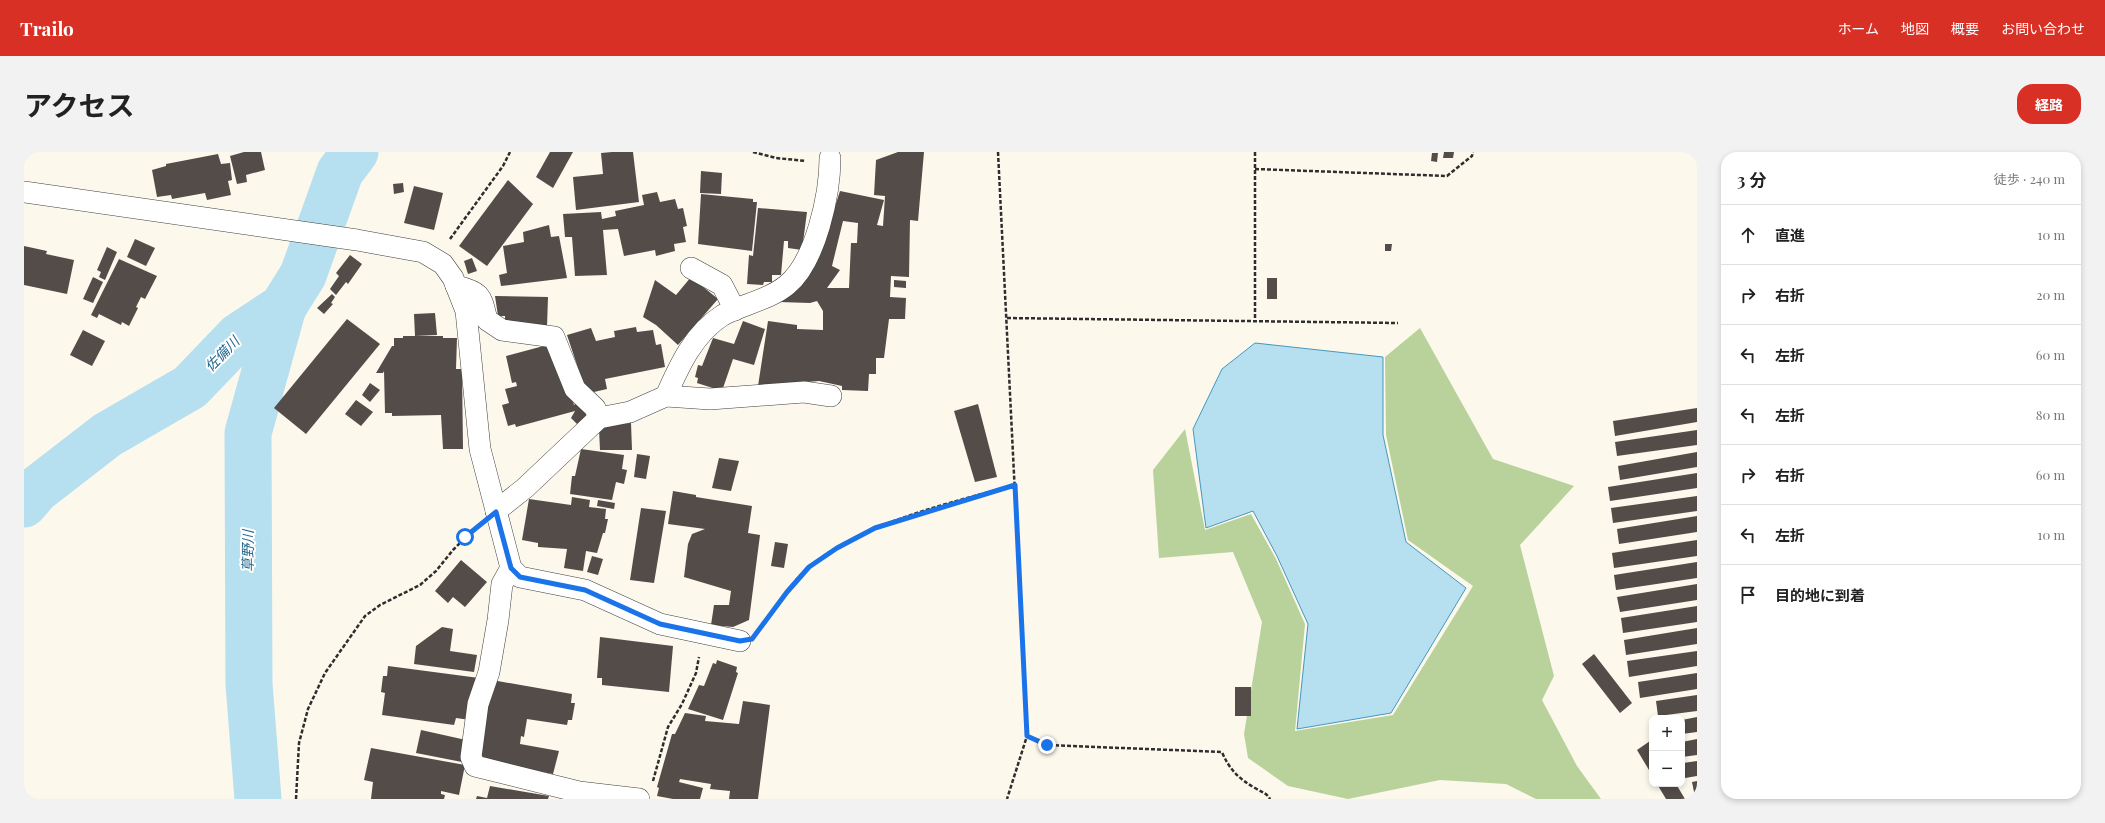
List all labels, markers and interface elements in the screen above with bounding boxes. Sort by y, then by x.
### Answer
text: Trailo [20,15,74,41]
text: ホーム [1837,19,1879,38]
text: 地図 [1901,19,1929,38]
text: 概要 [1951,19,1979,38]
text: お問い合わせ [2001,19,2085,38]
button: 経路 [2017,84,2081,124]
text: アクセス [24,86,135,123]
text: 3 分 [1737,168,1766,190]
text: 徒歩 · 240 m [1994,170,2065,187]
icon: ahead [1737,224,1759,246]
text: 直進 [1775,225,1805,245]
text: 10 m [2038,226,2065,243]
icon: right [1737,284,1759,306]
text: 右折 [1775,285,1805,305]
text: 20 m [2036,286,2065,303]
water label: 佐備川 [200,331,244,375]
icon: left [1737,344,1759,366]
text: 左折 [1775,345,1805,365]
text: 60 m [2036,346,2065,363]
icon: left [1737,404,1759,426]
text: 左折 [1775,405,1805,425]
text: 80 m [2036,406,2065,423]
icon: right [1737,464,1759,486]
text: 右折 [1775,465,1805,485]
text: 60 m [2036,466,2065,483]
icon: left [1737,524,1759,546]
text: 左折 [1775,525,1805,545]
text: 10 m [2038,526,2065,543]
water label: 草野川 [238,528,257,572]
route start [456,528,474,546]
icon: arrive [1737,584,1759,606]
text: 目的地に到着 [1775,585,1865,605]
map controls [1649,715,1685,787]
button: + [1649,715,1685,751]
route end [1038,736,1056,754]
button: − [1649,751,1685,787]

